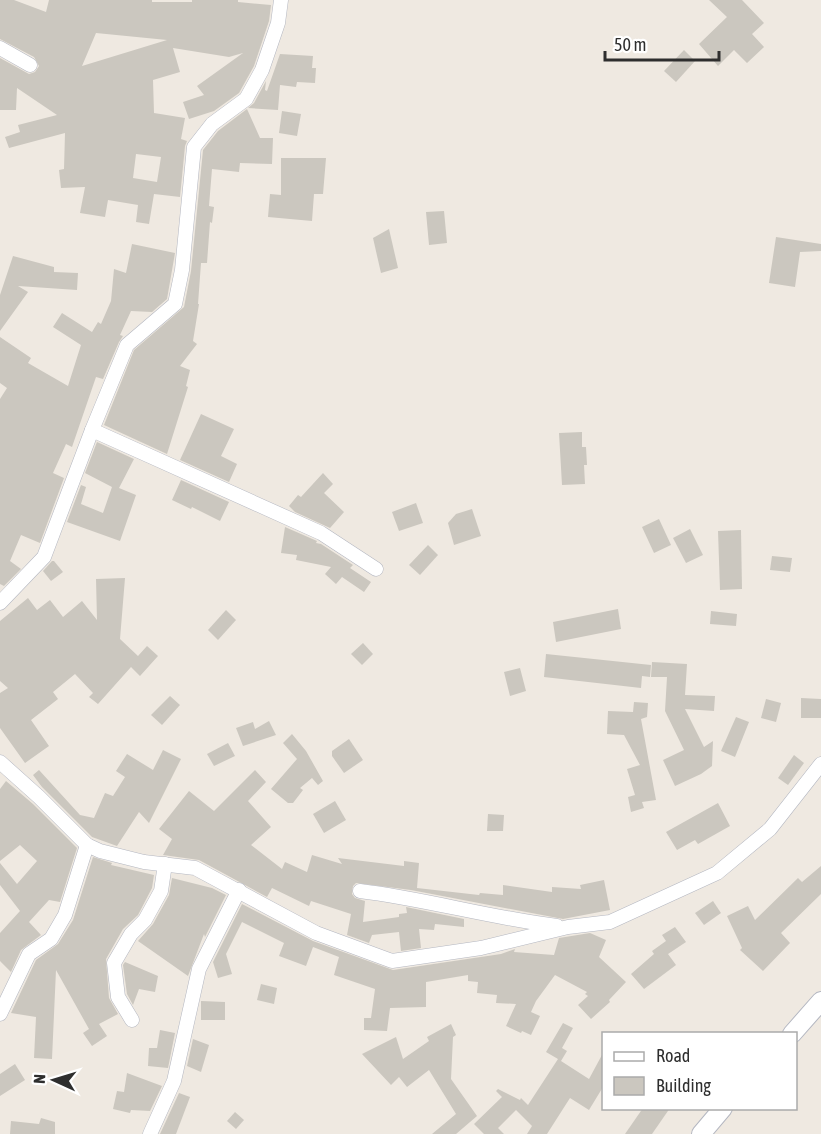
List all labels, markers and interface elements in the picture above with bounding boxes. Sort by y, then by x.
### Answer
scale bar [605,24,719,62]
text: 50 m [614,34,646,55]
legend [602,1032,797,1110]
text: Road [656,1045,690,1066]
north arrow [24,1050,84,1110]
text: N [30,1074,48,1084]
text: Building [656,1075,711,1096]

